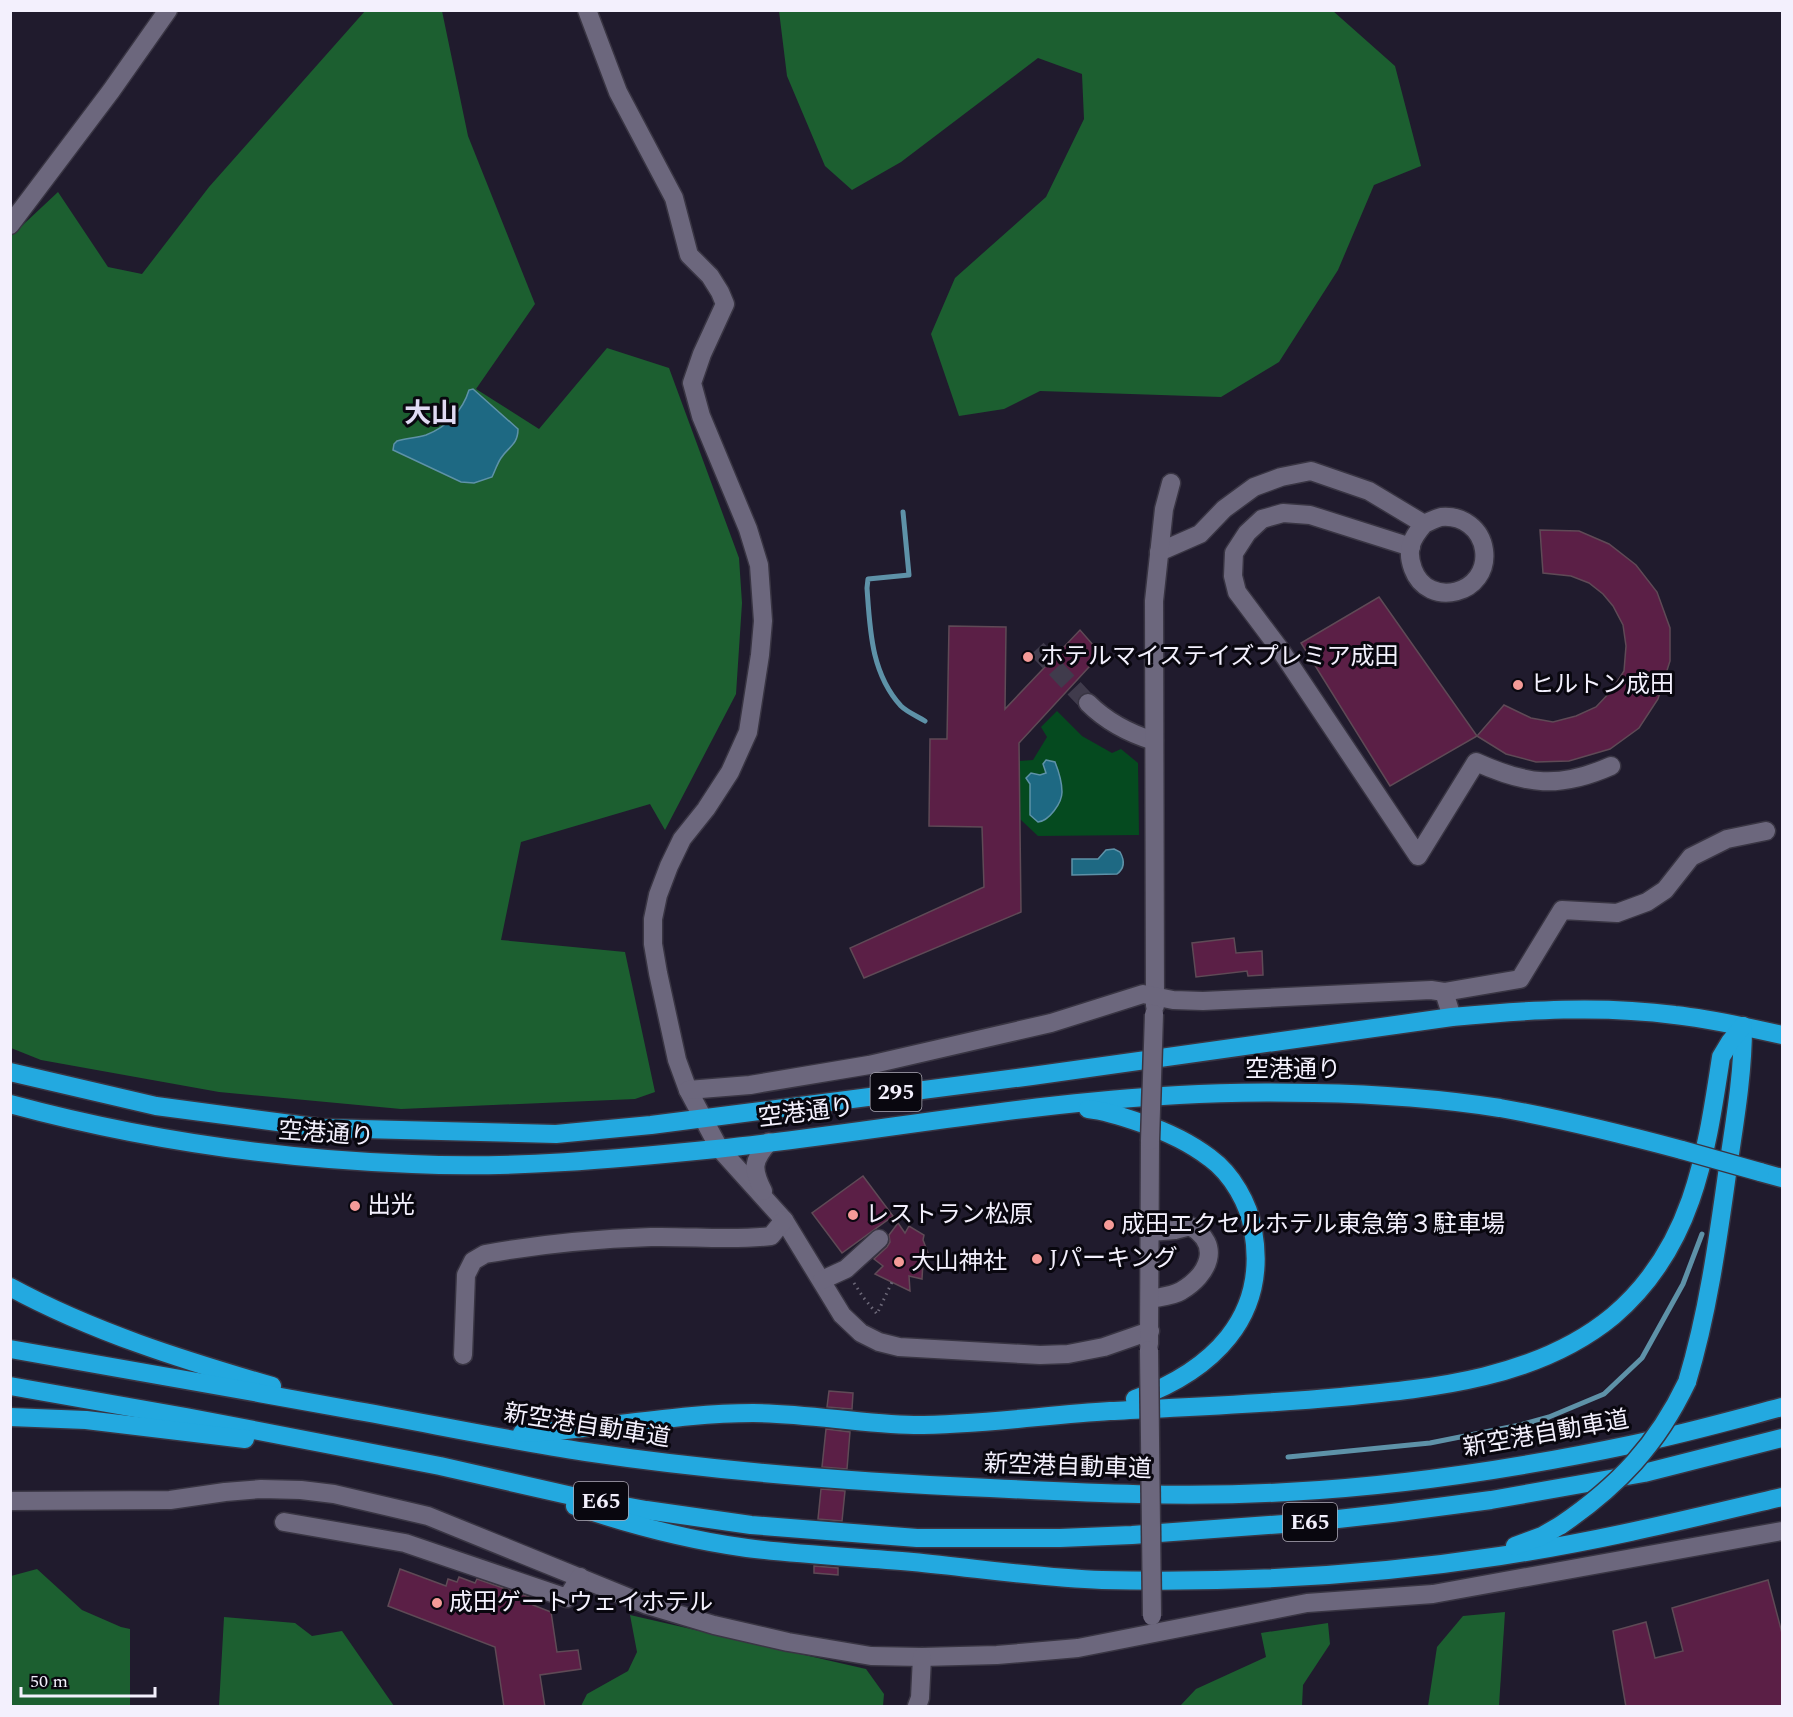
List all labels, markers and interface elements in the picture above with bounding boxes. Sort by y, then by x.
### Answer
district label: 大山 [404,393,458,435]
place label: ホテルマイステイズプレミア成田 [1040,639,1399,675]
marker: ホテルマイステイズプレミア成田 [1021,650,1035,664]
place label: ヒルトン成田 [1530,667,1674,703]
marker: ヒルトン成田 [1511,678,1525,692]
street label: 空港通り [1245,1052,1341,1088]
road number: 295 [870,1073,922,1111]
street label: 空港通り [756,1089,856,1137]
street label: 空港通り [277,1113,375,1155]
place label: 出光 [367,1188,415,1224]
place label: レストラン松原 [865,1197,1033,1233]
marker: 出光 [348,1199,362,1213]
place label: 成田エクセルホテル東急第３駐車場 [1121,1207,1505,1243]
marker: レストラン松原 [846,1208,860,1222]
marker: 成田エクセルホテル東急第３駐車場 [1102,1218,1116,1232]
place label: Jパーキング [1049,1241,1178,1277]
place label: 大山神社 [911,1244,1007,1280]
marker: Jパーキング [1030,1252,1044,1266]
marker: 大山神社 [892,1255,906,1269]
street label: 新空港自動車道 [501,1395,673,1457]
street label: 新空港自動車道 [1460,1402,1632,1466]
street label: 新空港自動車道 [983,1446,1153,1488]
road number: E65 [574,1482,628,1520]
road number: E65 [1283,1503,1337,1541]
place label: 成田ゲートウェイホテル [449,1585,713,1621]
marker: 成田ゲートウェイホテル [430,1596,444,1610]
scale bar [21,1660,154,1698]
text: 50 m [30,1668,68,1695]

